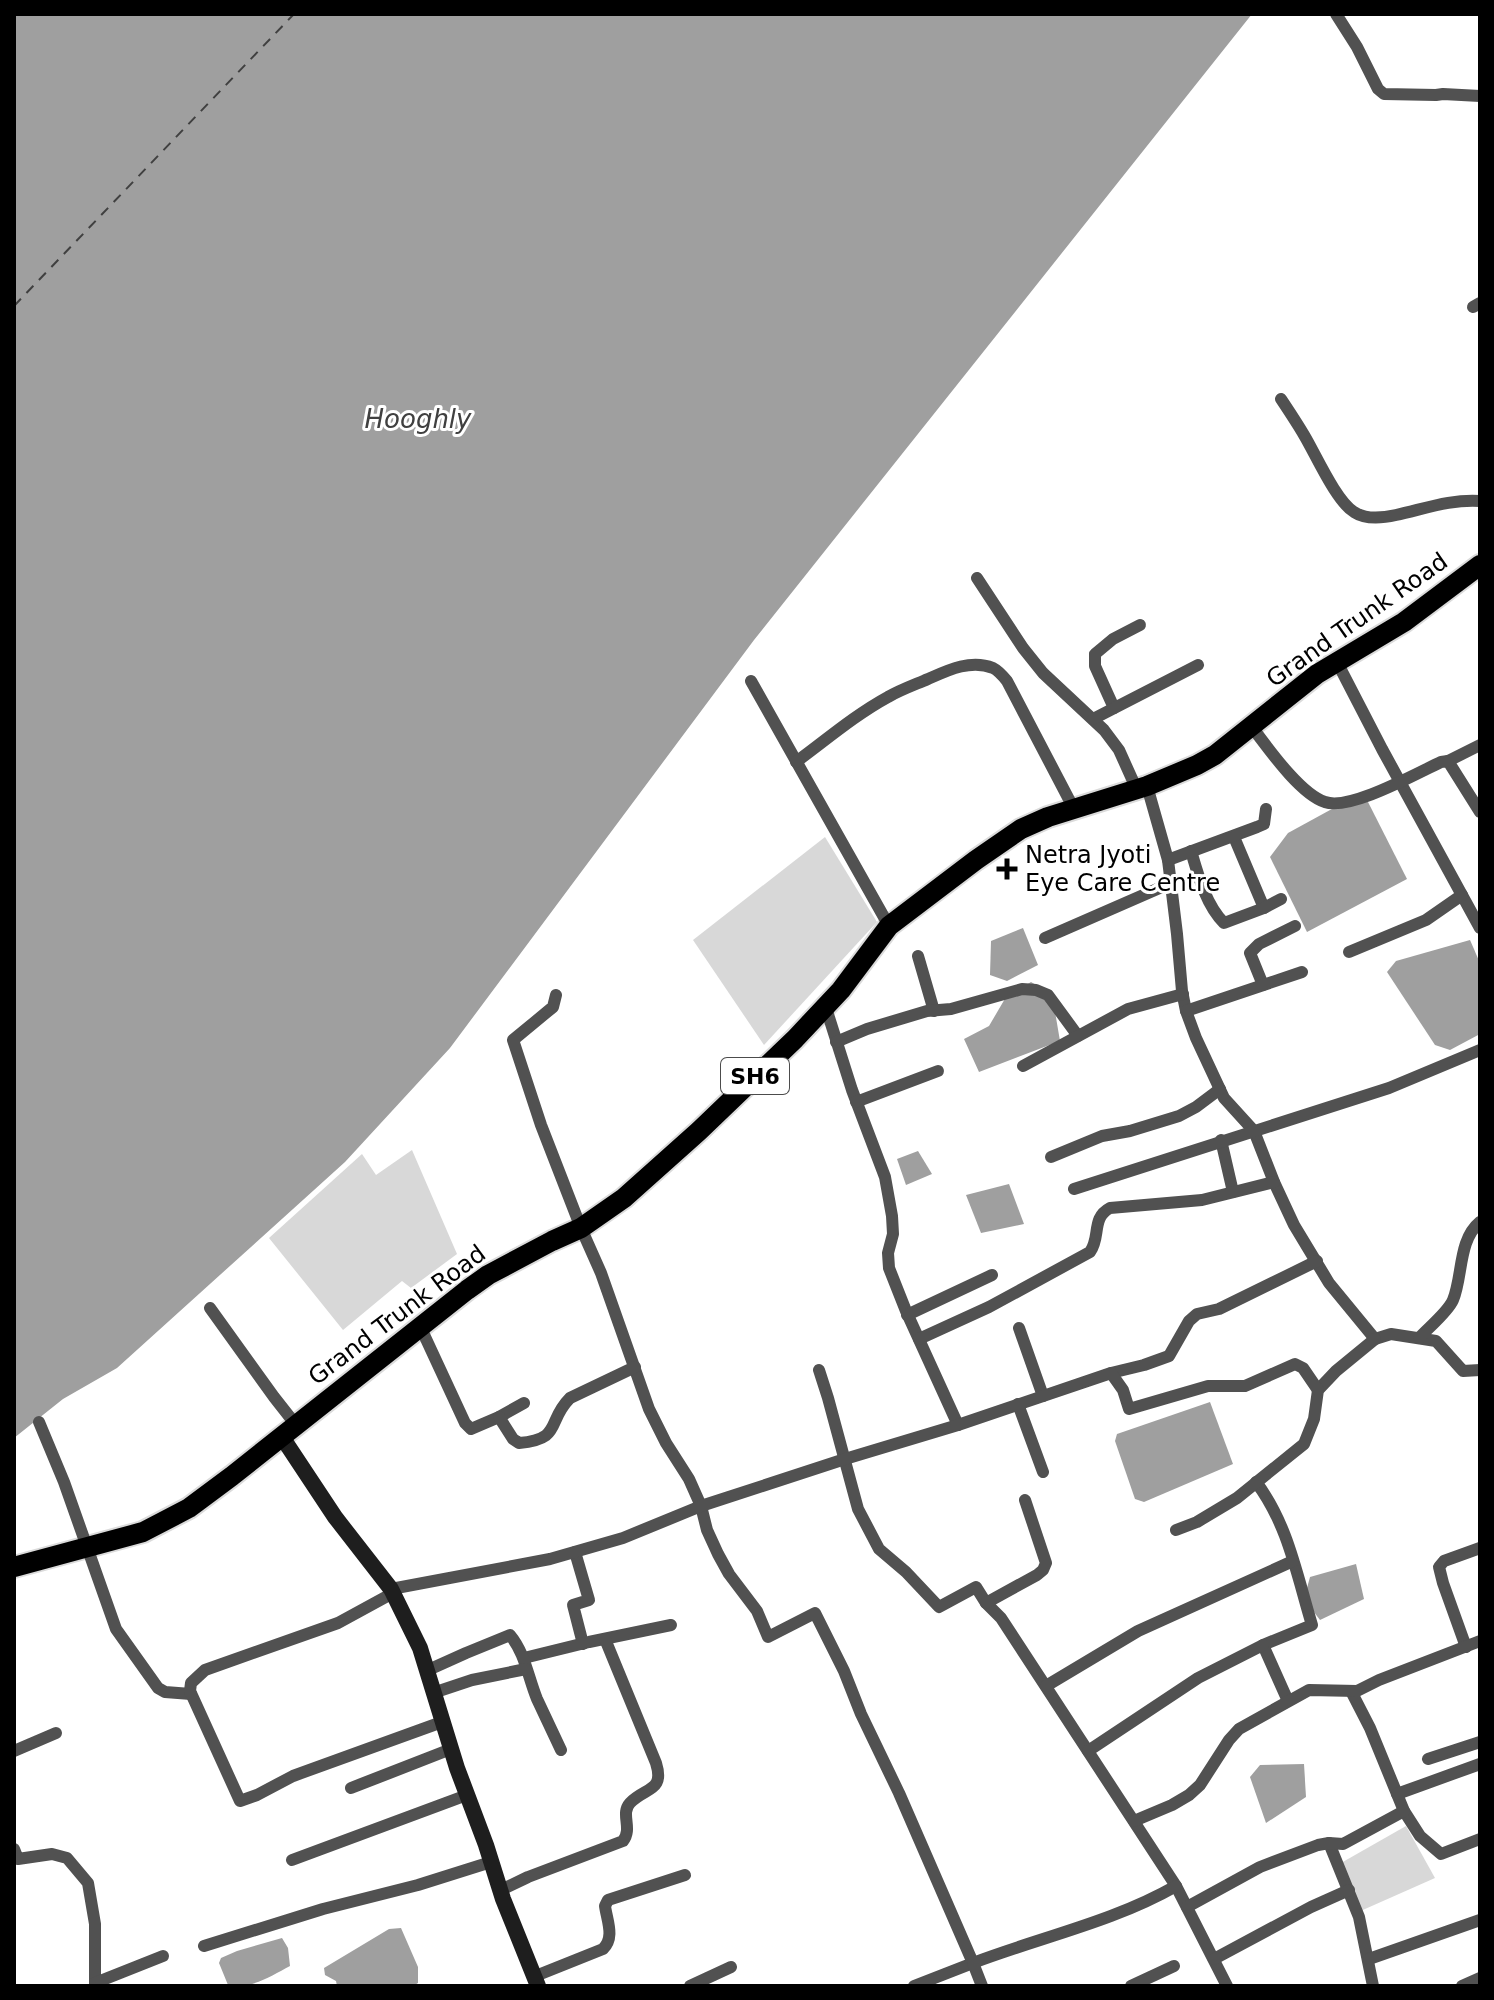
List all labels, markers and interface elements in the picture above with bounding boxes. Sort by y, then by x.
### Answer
water label: Hooghly [365,404,472,434]
street label: Grand Trunk Road [1261,547,1453,693]
place label: Netra Jyoti Eye Care Centre [1025,841,1220,897]
marker: Netra Jyoti Eye Care Centre [996,858,1018,880]
road number: SH6 [721,1058,789,1094]
street label: Grand Trunk Road [303,1239,491,1391]

